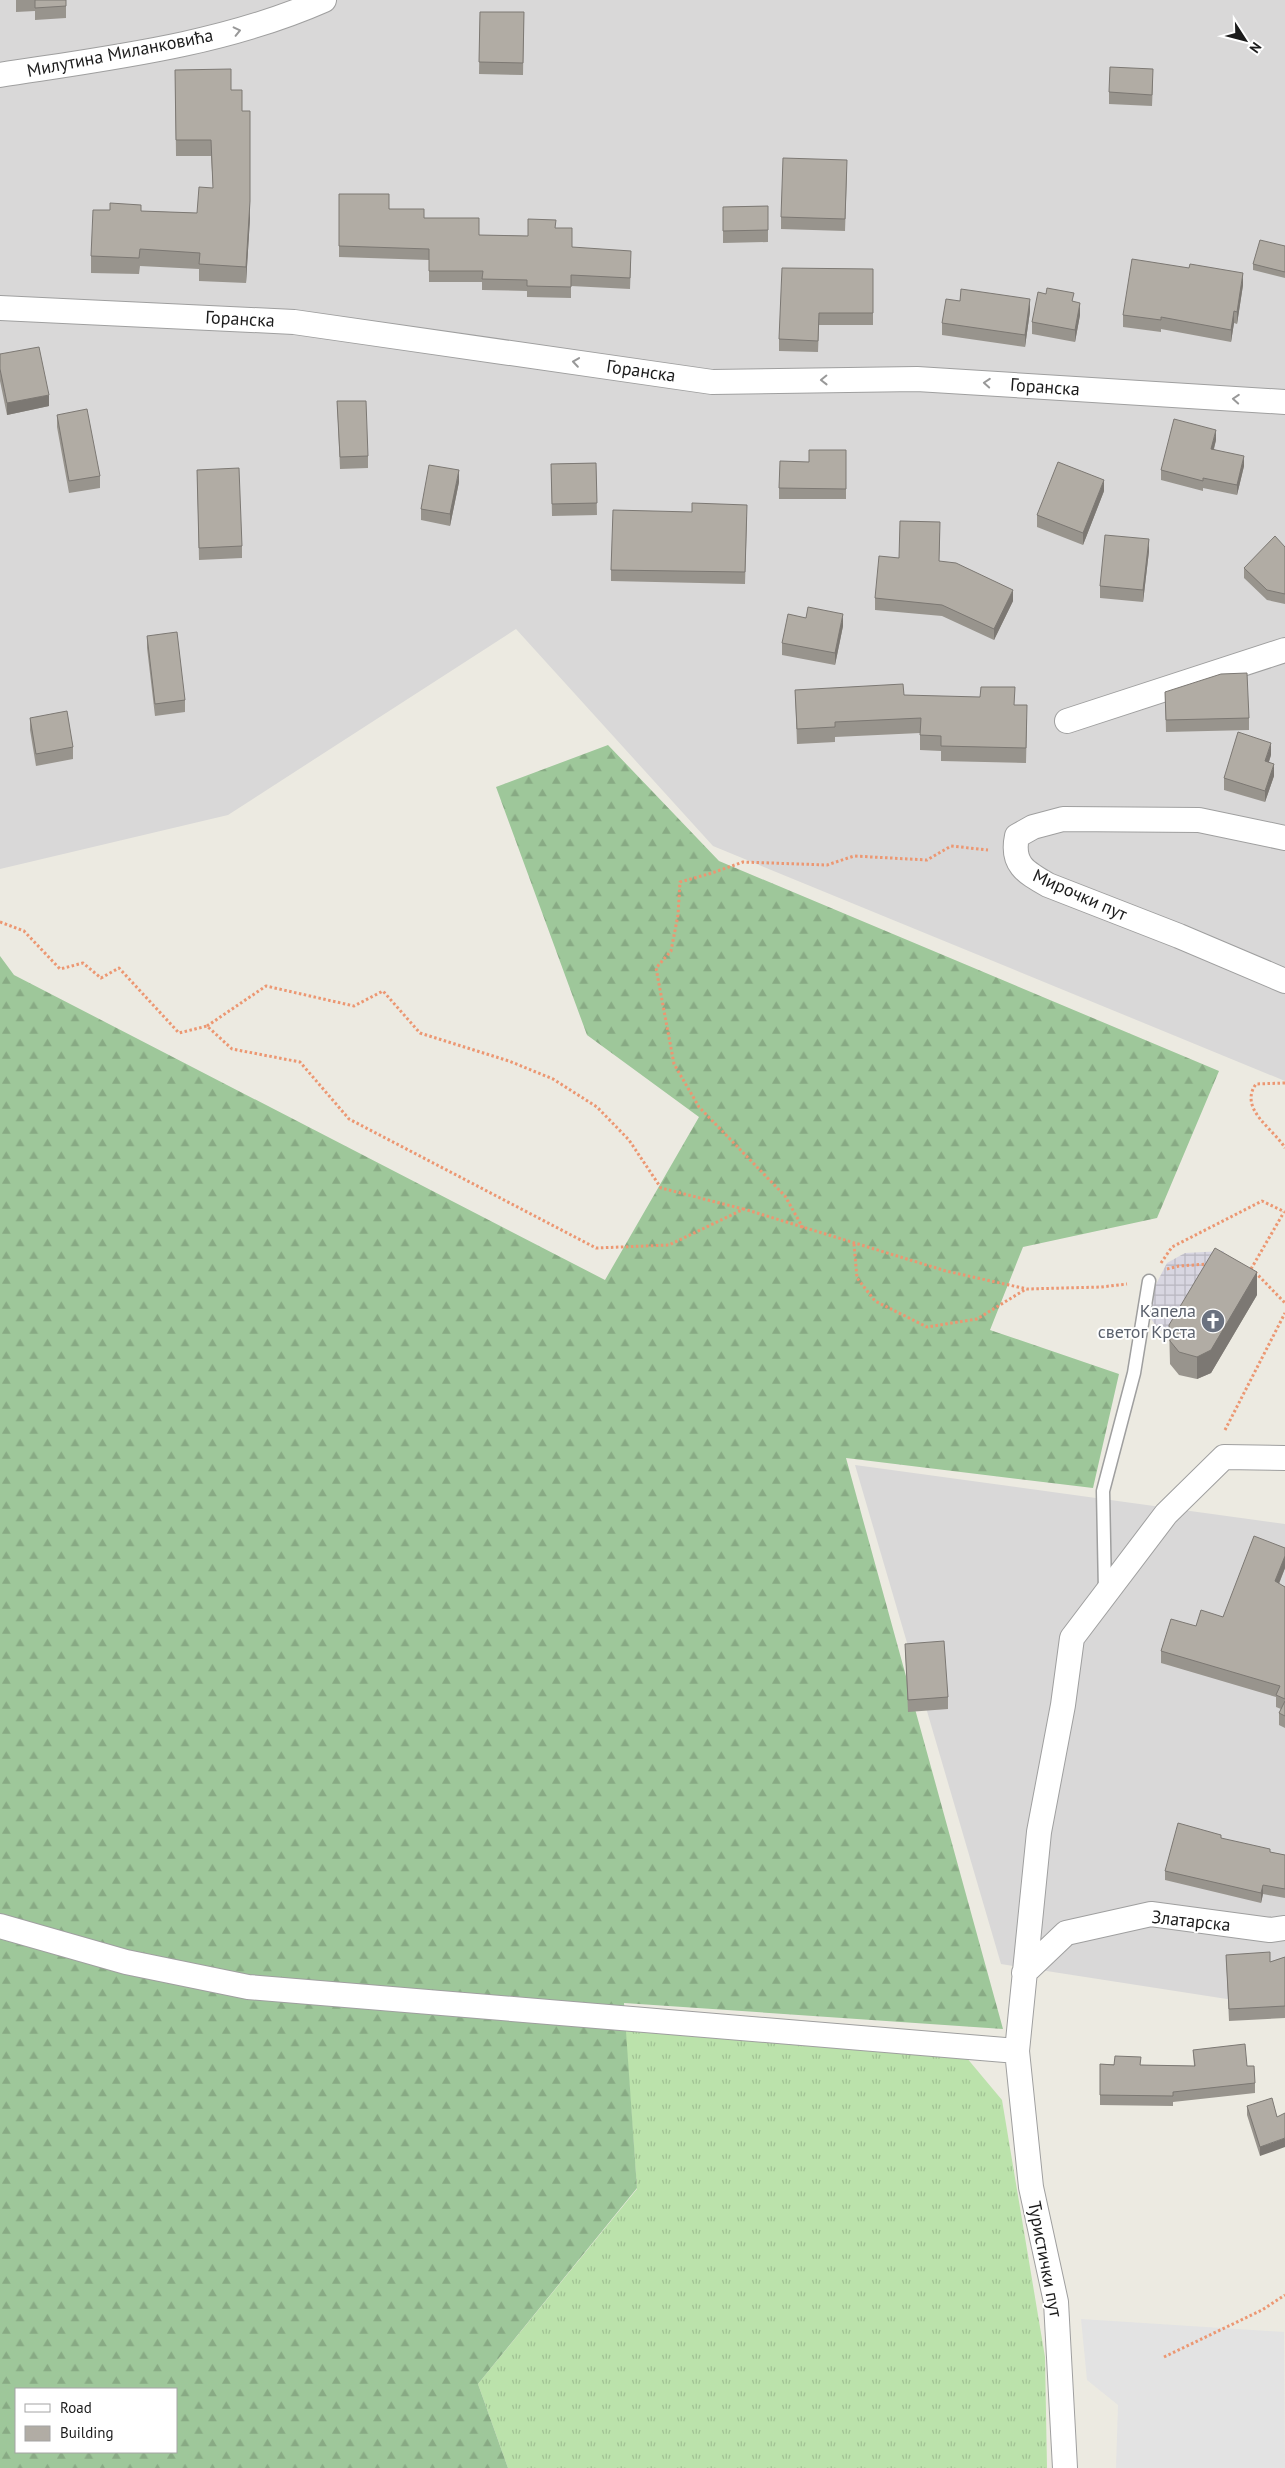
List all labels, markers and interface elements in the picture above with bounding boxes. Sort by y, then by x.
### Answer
north arrow [1220,15,1270,65]
street label: Милутина Миланковића [25,23,215,82]
one-way arrow [232,26,241,37]
text: N [1246,39,1266,57]
street label: Горанска [205,305,275,332]
street label: Горанска [605,354,677,387]
one-way arrow [572,357,580,368]
street label: Горанска [1009,373,1081,400]
one-way arrow [820,375,828,385]
one-way arrow [983,378,991,389]
one-way arrow [1232,394,1240,405]
street label: Мирочки пут [1030,864,1132,926]
place label: Капела светог Крста [1098,1299,1196,1343]
church icon: Капела светог Крста [1200,1308,1226,1334]
street label: Златарска [1150,1905,1232,1936]
street label: Туристички пут [1023,2199,1068,2320]
legend [15,2388,178,2453]
text: Road [60,2398,92,2417]
text: Building [60,2423,114,2442]

